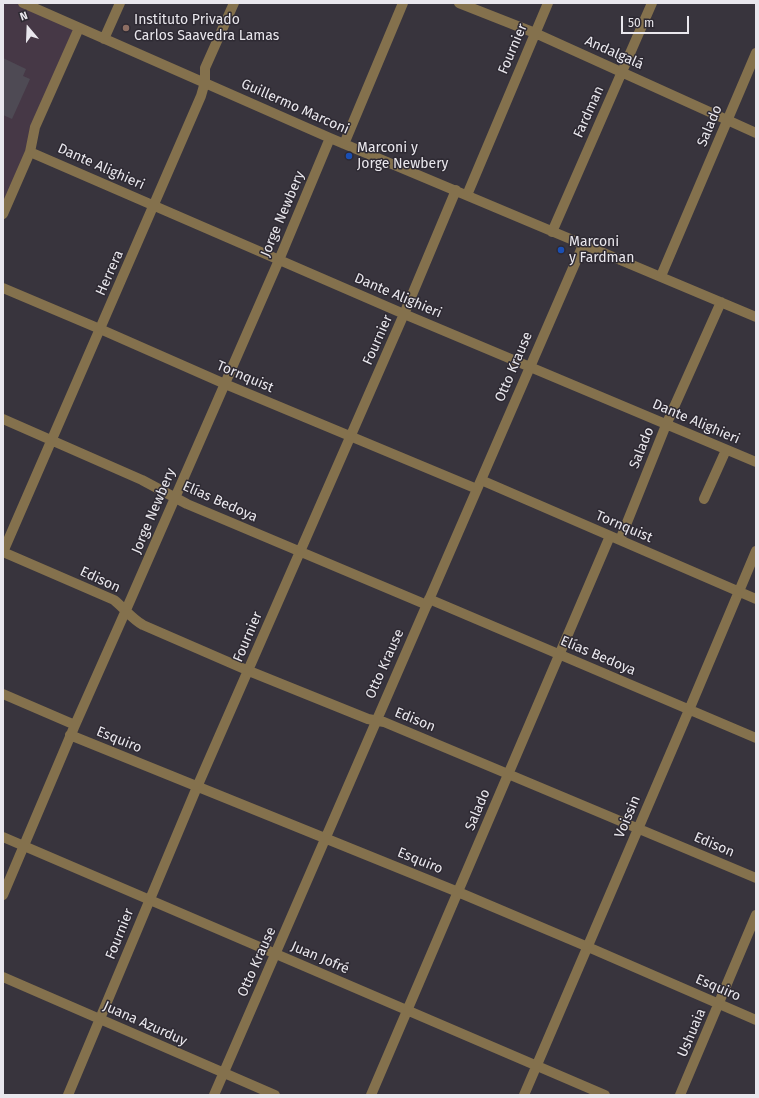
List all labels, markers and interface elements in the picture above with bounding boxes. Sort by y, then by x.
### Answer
north arrow [8,8,48,48]
scale bar [623,8,691,34]
text: N [18,9,29,24]
place label: Instituto Privado Carlos Saavedra Lamas [134,12,279,44]
text: 50 m [628,16,654,30]
street label: Fournier [495,21,531,77]
marker: Instituto Privado Carlos Saavedra Lamas [121,23,131,33]
street label: Andalgalá [582,33,646,73]
street label: Guillermo Marconi [239,76,351,138]
street label: Fardman [570,84,608,140]
street label: Salado [694,103,726,149]
street label: Dante Alighieri [55,140,147,194]
place label: Marconi y Jorge Newbery [357,140,449,172]
marker: Marconi y Jorge Newbery [344,151,354,161]
street label: Jorge Newbery [257,169,309,259]
place label: Marconi y Fardman [569,234,634,266]
marker: Marconi y Fardman [556,245,566,255]
street label: Herrera [93,248,127,298]
street label: Dante Alighieri [352,270,444,322]
street label: Fournier [359,312,397,368]
street label: Otto Krause [492,329,536,405]
street label: Tornquist [214,357,276,397]
street label: Dante Alighieri [650,396,742,448]
street label: Salado [626,425,658,471]
street label: Jorge Newbery [128,466,180,556]
street label: Elías Bedoya [180,478,260,526]
street label: Tornquist [593,507,655,547]
street label: Edison [77,563,123,597]
street label: Fournier [230,609,266,665]
street label: Otto Krause [362,627,408,701]
street label: Elías Bedoya [558,633,638,679]
street label: Edison [392,704,438,736]
street label: Esquiro [94,723,144,757]
street label: Salado [462,787,494,833]
street label: Voissin [612,793,644,841]
street label: Edison [691,829,737,861]
street label: Esquiro [395,844,445,878]
street label: Fournier [102,906,138,962]
street label: Otto Krause [234,925,280,999]
street label: Juan Jofré [288,938,352,978]
street label: Esquiro [693,971,743,1005]
street label: Juana Azurduy [100,998,190,1050]
street label: Ushuaia [674,1006,710,1060]

